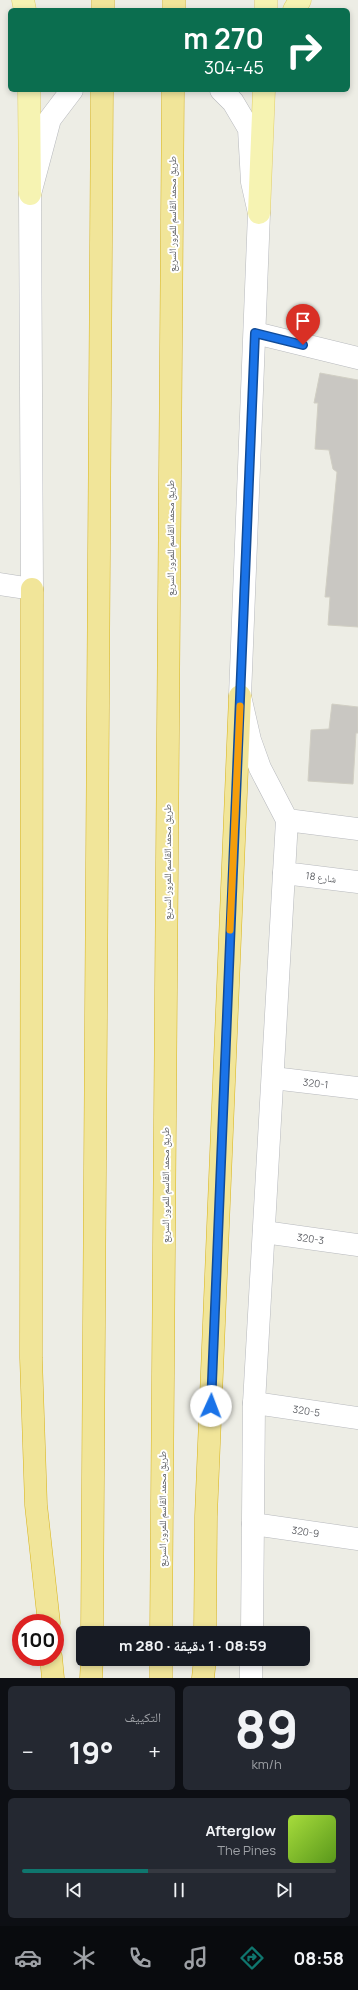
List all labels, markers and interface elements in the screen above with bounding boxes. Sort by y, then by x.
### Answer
text: 270 m [183,19,264,57]
icon: right [278,24,330,76]
text: 304-45 [204,55,264,79]
street label: طريق محمد القاسم للمرور السريع [165,156,180,272]
pin [286,304,320,345]
icon: arrive [292,310,314,332]
street label: طريق محمد القاسم للمرور السريع [163,480,178,596]
street label: طريق محمد القاسم للمرور السريع [160,804,175,920]
street label: شارع 18 [305,868,338,886]
street label: 320-1 [302,1075,329,1091]
street label: طريق محمد القاسم للمرور السريع [158,1127,173,1243]
street label: 320-3 [296,1230,325,1247]
position arrow [190,1385,232,1427]
street label: 320-5 [292,1402,321,1419]
street label: طريق محمد القاسم للمرور السريع [155,1451,170,1567]
street label: 320-9 [291,1523,320,1540]
speed limit sign: 100 [12,1614,64,1666]
text: 08:59 · 1 دقيقة · 280 m [119,1635,267,1656]
text: 89 [234,1693,299,1764]
text: التكييف [125,1708,161,1726]
text: 19° [68,1732,114,1773]
text: − [22,1737,34,1767]
text: + [148,1737,161,1767]
text: km/h [251,1755,282,1773]
text: Afterglow [205,1820,276,1841]
text: The Pines [217,1841,276,1859]
icon: previous [63,1879,85,1901]
icon: pause [168,1879,190,1901]
icon: next [273,1879,295,1901]
icon: car [14,1944,42,1972]
icon: climate [70,1944,98,1972]
icon: phone [126,1944,154,1972]
icon: music [182,1944,210,1972]
icon: directions [238,1944,266,1972]
text: 08:58 [293,1946,344,1970]

